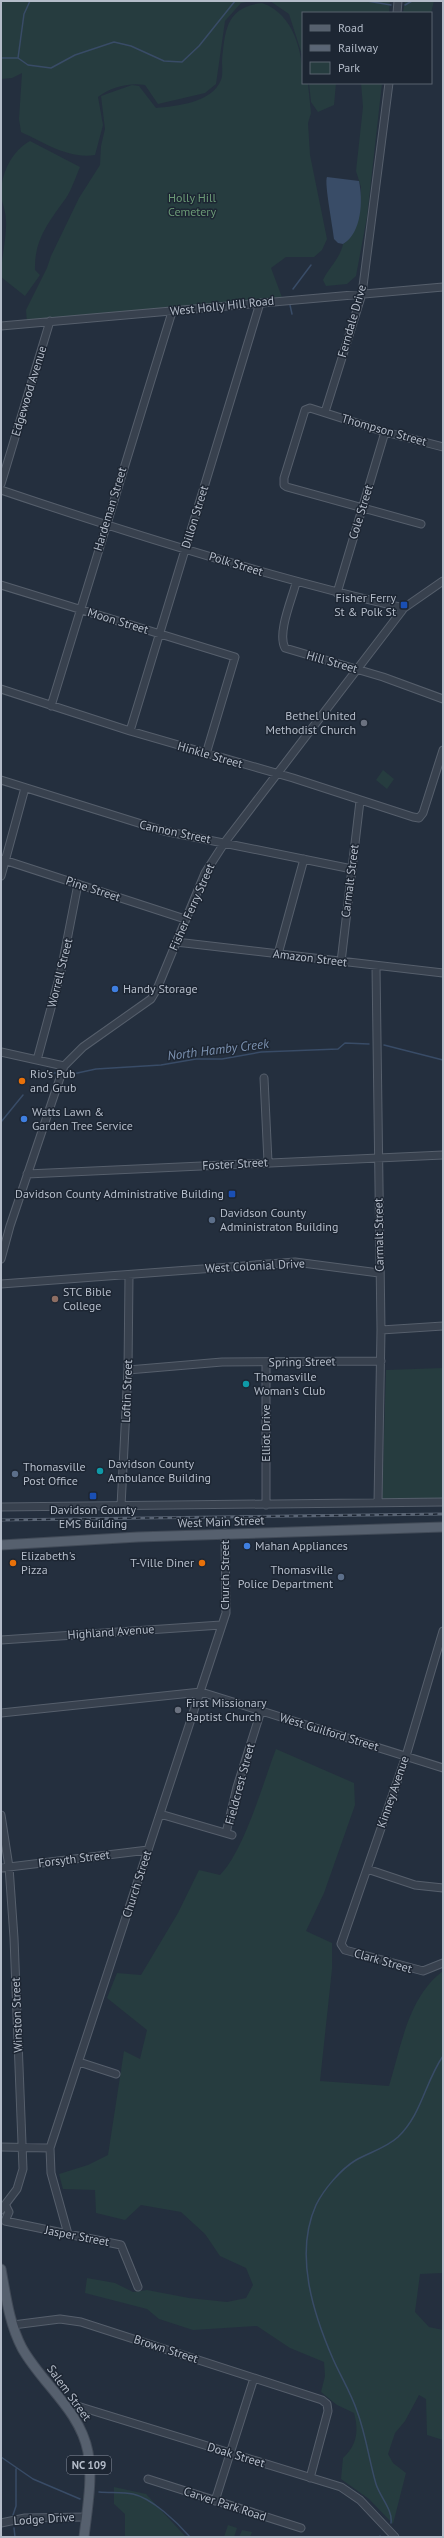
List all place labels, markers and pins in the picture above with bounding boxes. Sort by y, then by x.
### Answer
place label: Fisher Ferry St & Polk St [334,590,396,619]
marker: Fisher Ferry St & Polk St [399,600,409,610]
place label: Bethel United Methodist Church [265,708,356,737]
marker: Bethel United Methodist Church [359,718,369,728]
place label: Handy Storage [123,981,198,996]
marker: Handy Storage [110,984,120,994]
place label: Rio's Pub and Grub [30,1066,77,1095]
marker: Rio's Pub and Grub [17,1076,27,1086]
place label: Watts Lawn & Garden Tree Service [32,1104,133,1133]
marker: Watts Lawn & Garden Tree Service [19,1114,29,1124]
place label: Davidson County Administrative Building [15,1186,224,1201]
marker: Davidson County Administrative Building [227,1189,237,1199]
place label: Davidson County Administraton Building [220,1205,338,1234]
marker: Davidson County Administraton Building [207,1215,217,1225]
place label: STC Bible College [63,1284,111,1313]
marker: STC Bible College [50,1294,60,1304]
place label: Thomasville Woman's Club [254,1369,326,1398]
marker: Thomasville Woman's Club [241,1379,251,1389]
place label: Davidson County Ambulance Building [108,1456,211,1485]
place label: Thomasville Post Office [23,1459,86,1488]
marker: Davidson County Ambulance Building [95,1466,105,1476]
marker: Thomasville Post Office [10,1469,20,1479]
marker: Davidson County EMS Building [88,1491,98,1501]
place label: Davidson County EMS Building [50,1502,136,1531]
place label: Mahan Appliances [255,1538,348,1553]
marker: Mahan Appliances [242,1541,252,1551]
place label: Elizabeth's Pizza [21,1548,76,1577]
place label: T-Ville Diner [130,1555,194,1570]
marker: Elizabeth's Pizza [8,1558,18,1568]
marker: T-Ville Diner [197,1558,207,1568]
place label: Thomasville Police Department [238,1562,333,1591]
marker: Thomasville Police Department [336,1572,346,1582]
place label: First Missionary Baptist Church [186,1695,267,1724]
marker: First Missionary Baptist Church [173,1705,183,1715]

